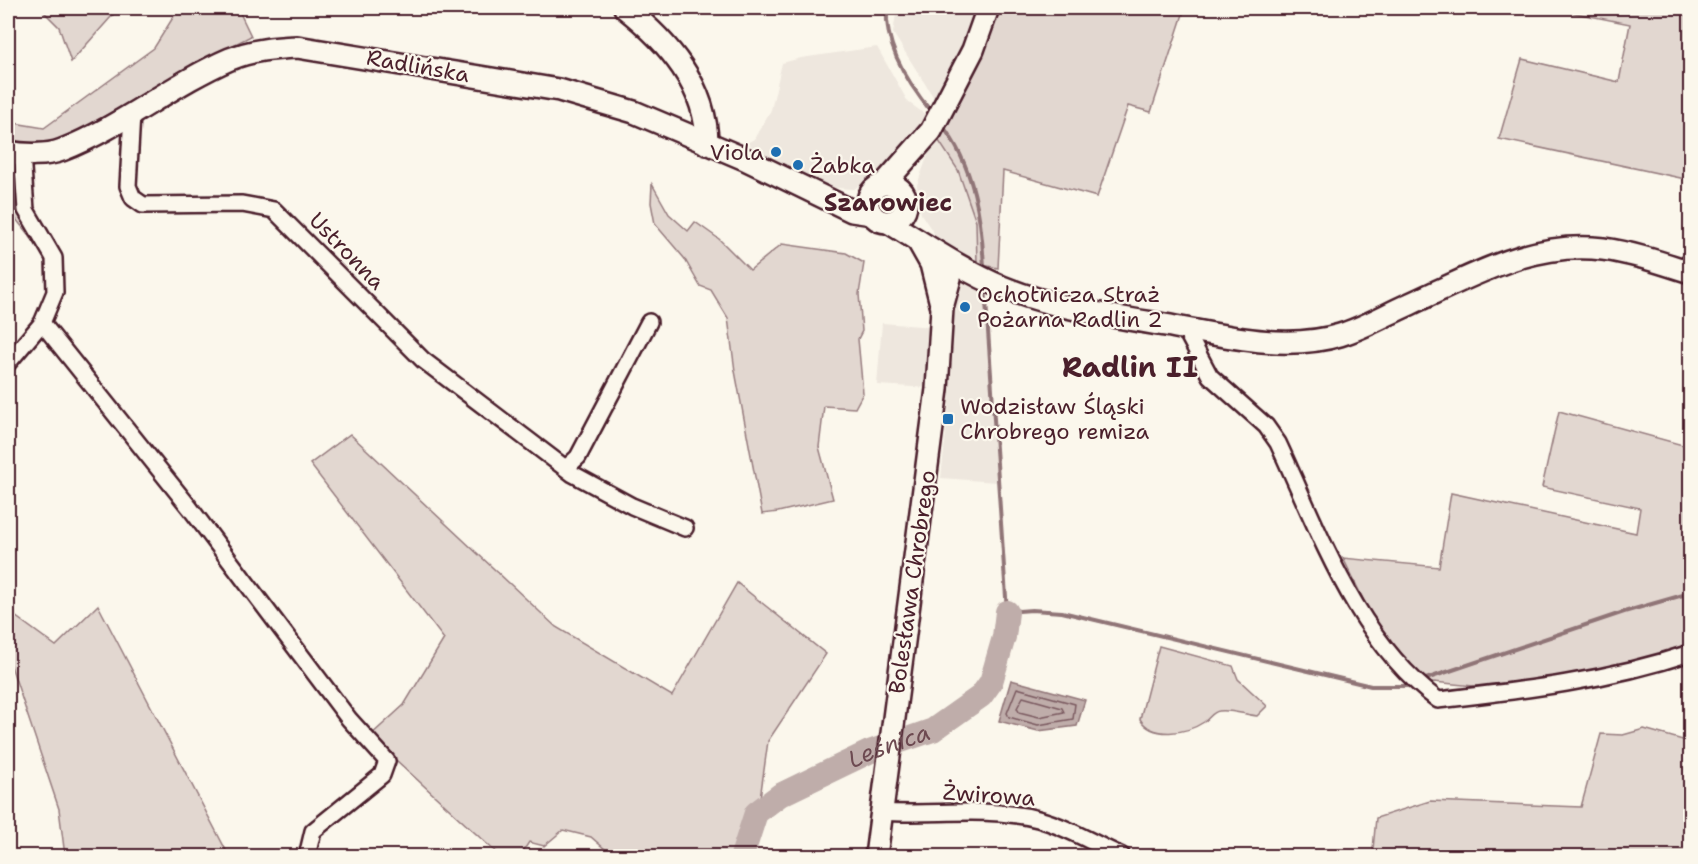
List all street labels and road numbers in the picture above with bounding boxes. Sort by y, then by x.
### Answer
street label: Radlińska [364,43,472,89]
street label: Ustronna [303,206,391,296]
street label: Bolesława Chrobrego [882,468,942,696]
street label: Żwirowa [942,777,1036,813]

